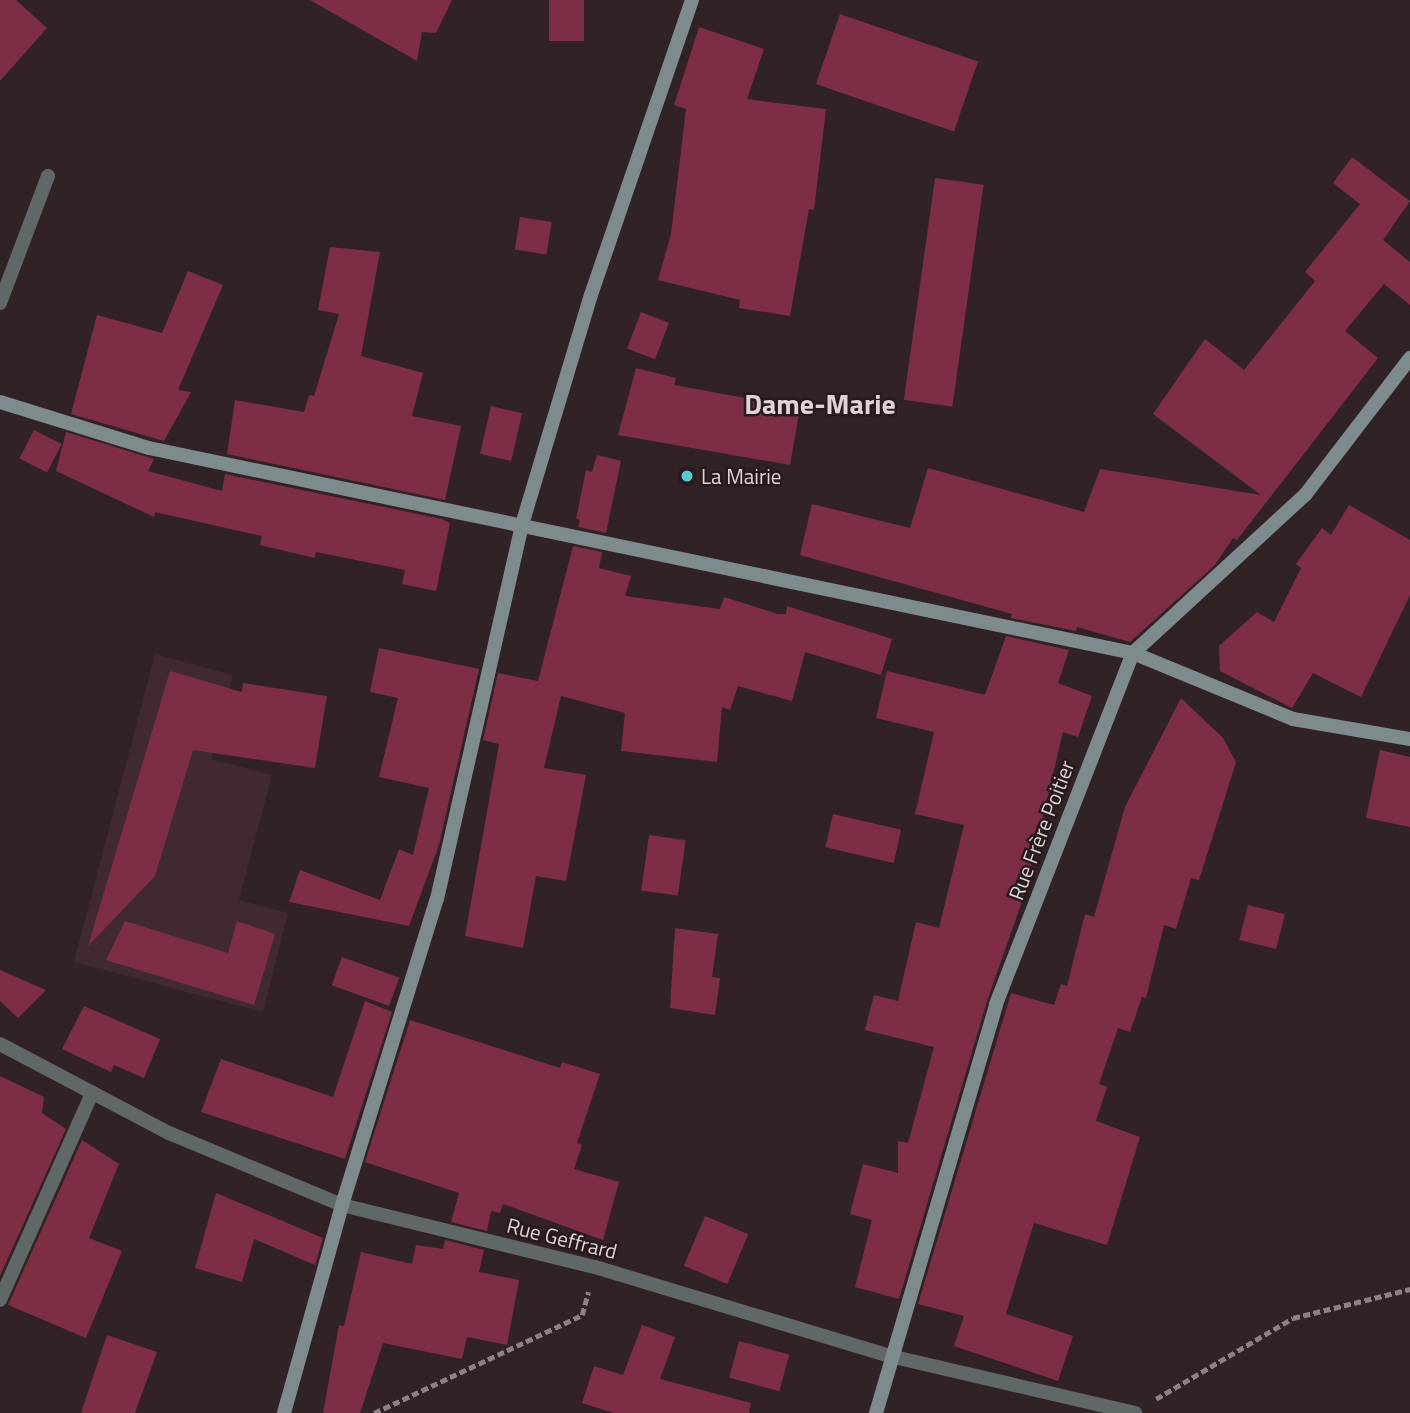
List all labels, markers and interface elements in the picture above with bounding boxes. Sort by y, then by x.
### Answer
district label: Dame-Marie [744,387,896,421]
place label: La Mairie [701,463,781,489]
marker: La Mairie [679,468,695,484]
street label: Rue Frère Poitier [1003,757,1079,903]
street label: Rue Geffrard [504,1212,620,1264]

